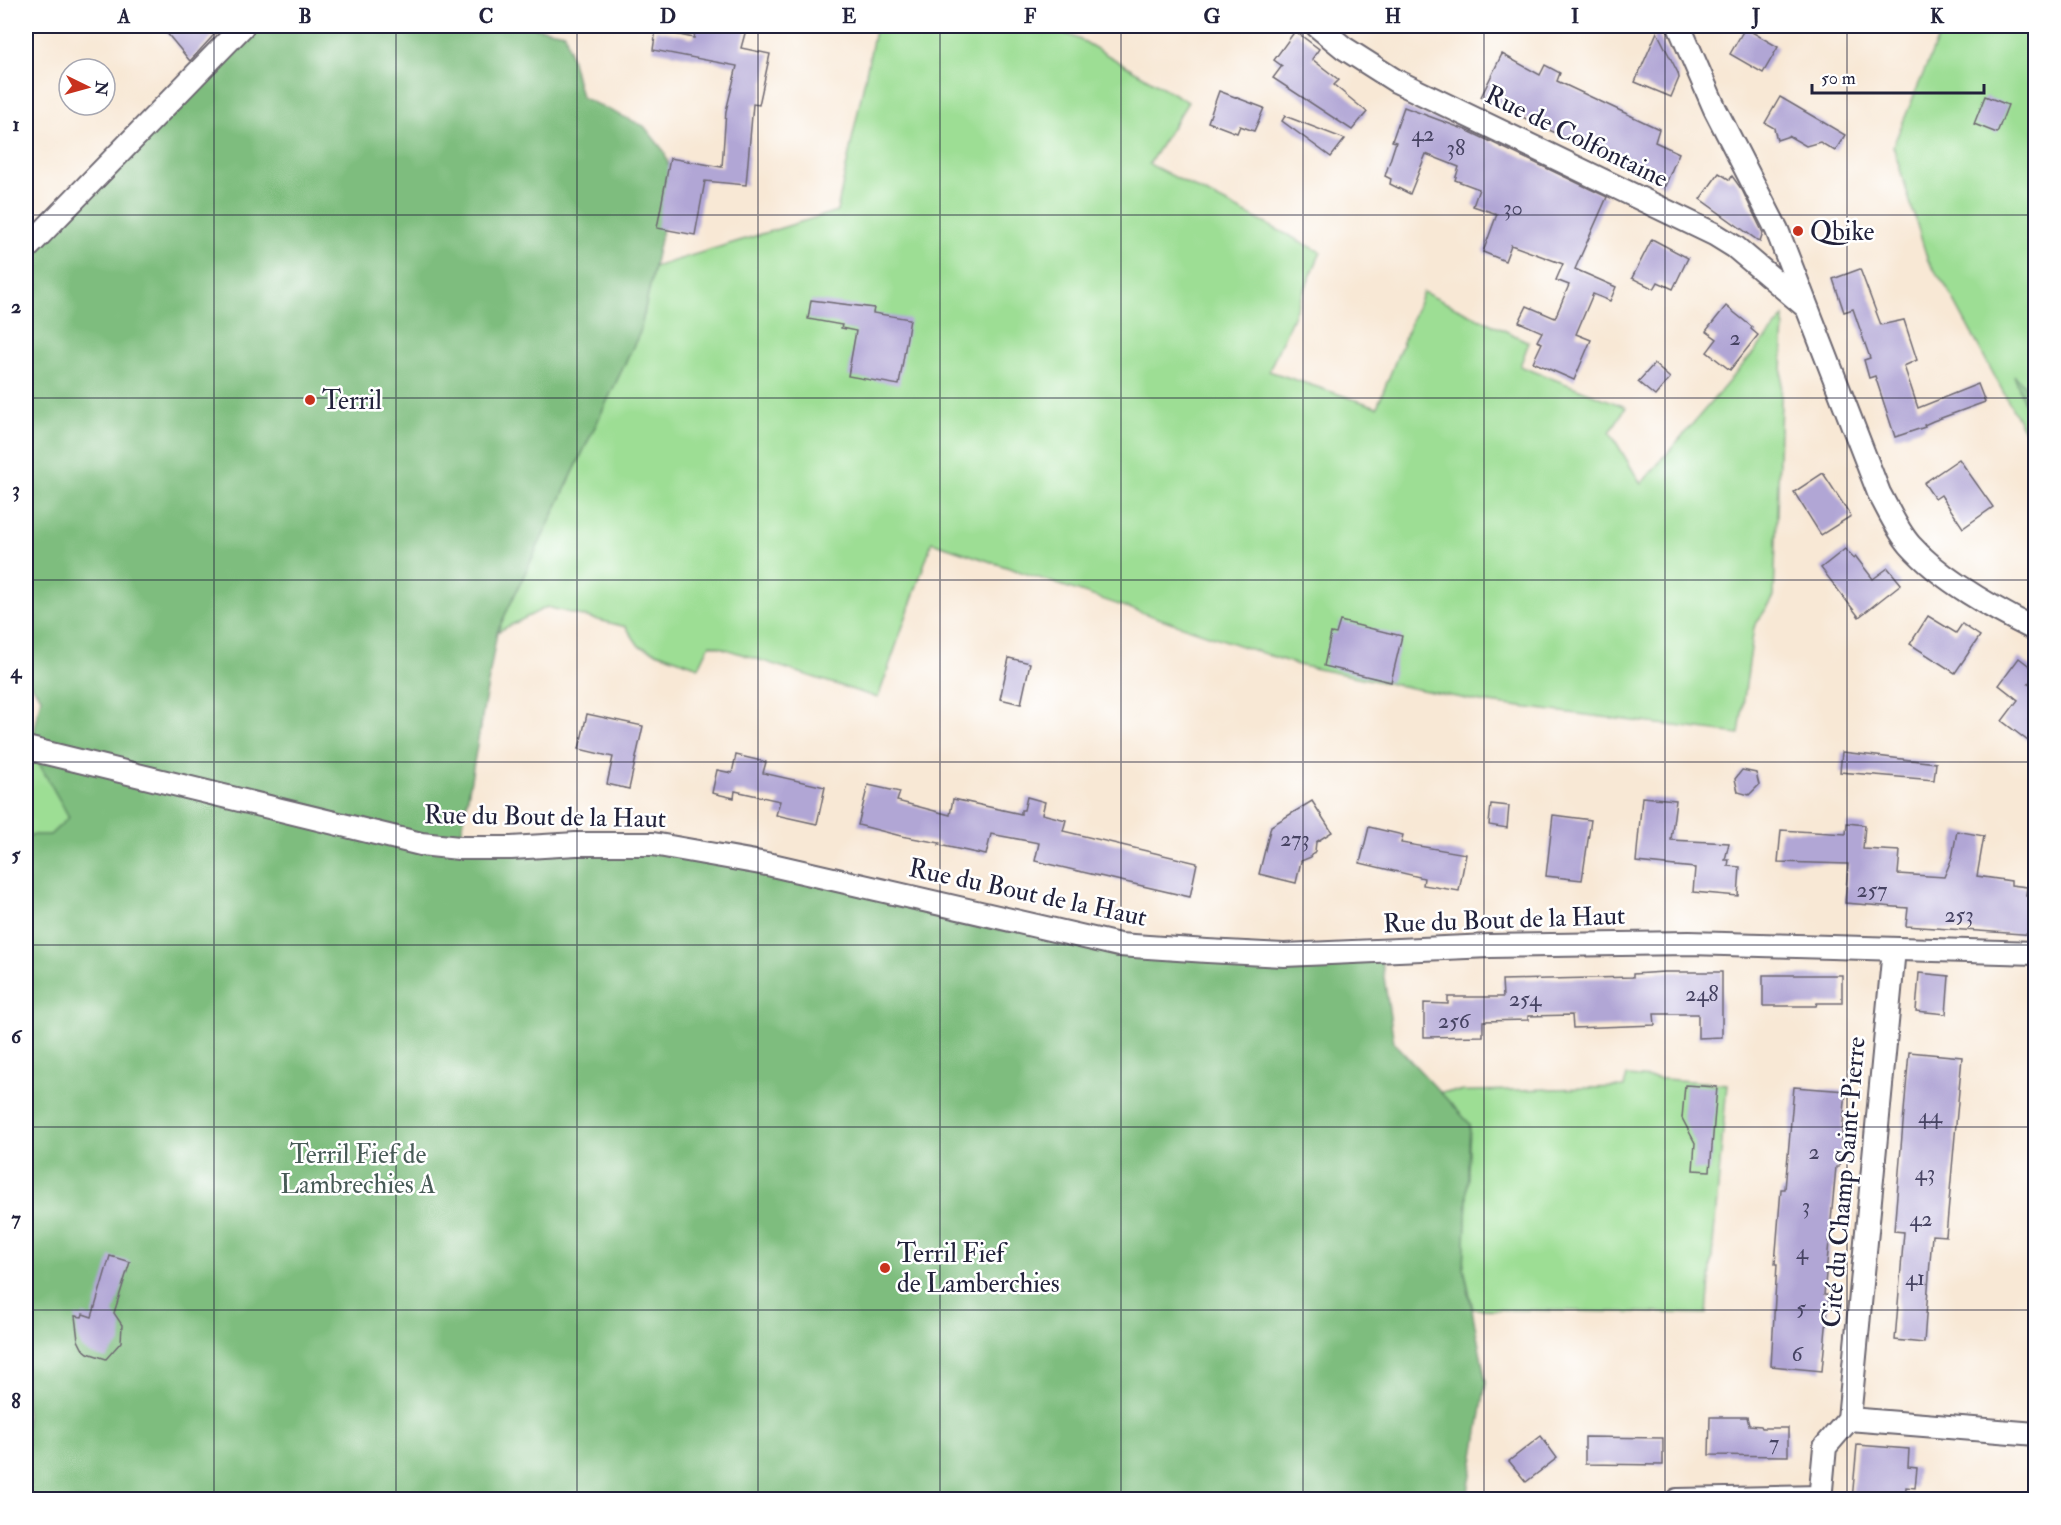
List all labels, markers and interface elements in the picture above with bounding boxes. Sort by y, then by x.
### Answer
text: A [117,4,131,29]
text: B [298,4,312,29]
text: C [479,4,493,29]
text: D [660,4,676,29]
text: E [842,4,857,29]
text: F [1024,4,1037,29]
text: G [1204,4,1221,29]
text: H [1385,4,1401,29]
text: I [1571,4,1579,29]
text: J [1751,4,1760,29]
text: K [1930,4,1945,29]
north arrow [57,57,117,117]
scale bar [1812,57,1984,95]
text: 50 m [1821,67,1856,90]
text: N [90,79,112,97]
street label: Rue de Colfontaine [1480,79,1673,195]
text: 1 [12,112,20,137]
house number: 42 [1411,120,1435,148]
house number: 38 [1447,134,1465,162]
house number: 30 [1503,194,1523,222]
place label: Qbike [1810,216,1875,248]
marker: Qbike [1791,224,1805,238]
text: 2 [11,294,21,319]
house number: 2 [1729,324,1741,352]
place label: Terril [322,385,382,417]
marker: Terril [303,393,317,407]
text: 3 [12,477,20,502]
text: 4 [10,659,23,684]
street label: Rue du Bout de la Haut [423,799,666,835]
house number: 273 [1280,825,1310,853]
text: 5 [12,842,22,867]
street label: Rue du Bout de la Haut [906,852,1150,934]
house number: 257 [1857,876,1887,904]
street label: Rue du Bout de la Haut [1382,900,1626,940]
house number: 253 [1944,901,1974,929]
house number: 248 [1685,980,1719,1008]
house number: 254 [1509,985,1542,1013]
house number: 256 [1438,1007,1472,1035]
text: 6 [11,1024,23,1049]
street label: Cité du Champ Saint-Pierre [1815,1035,1874,1329]
house number: 44 [1918,1102,1943,1130]
house number: 2 [1808,1138,1820,1166]
park label: Terril Fief de Lambrechies A [280,1139,436,1201]
house number: 43 [1915,1159,1935,1187]
house number: 3 [1802,1192,1810,1220]
house number: 42 [1909,1205,1933,1233]
text: 7 [11,1206,21,1231]
place label: Terril Fief de Lamberchies [897,1238,1060,1300]
house number: 4 [1796,1238,1809,1266]
marker: Terril Fief de Lamberchies [878,1261,892,1275]
house number: 41 [1905,1264,1925,1292]
house number: 5 [1796,1294,1806,1322]
house number: 6 [1791,1340,1804,1368]
text: 8 [11,1389,21,1414]
house number: 7 [1769,1429,1779,1457]

